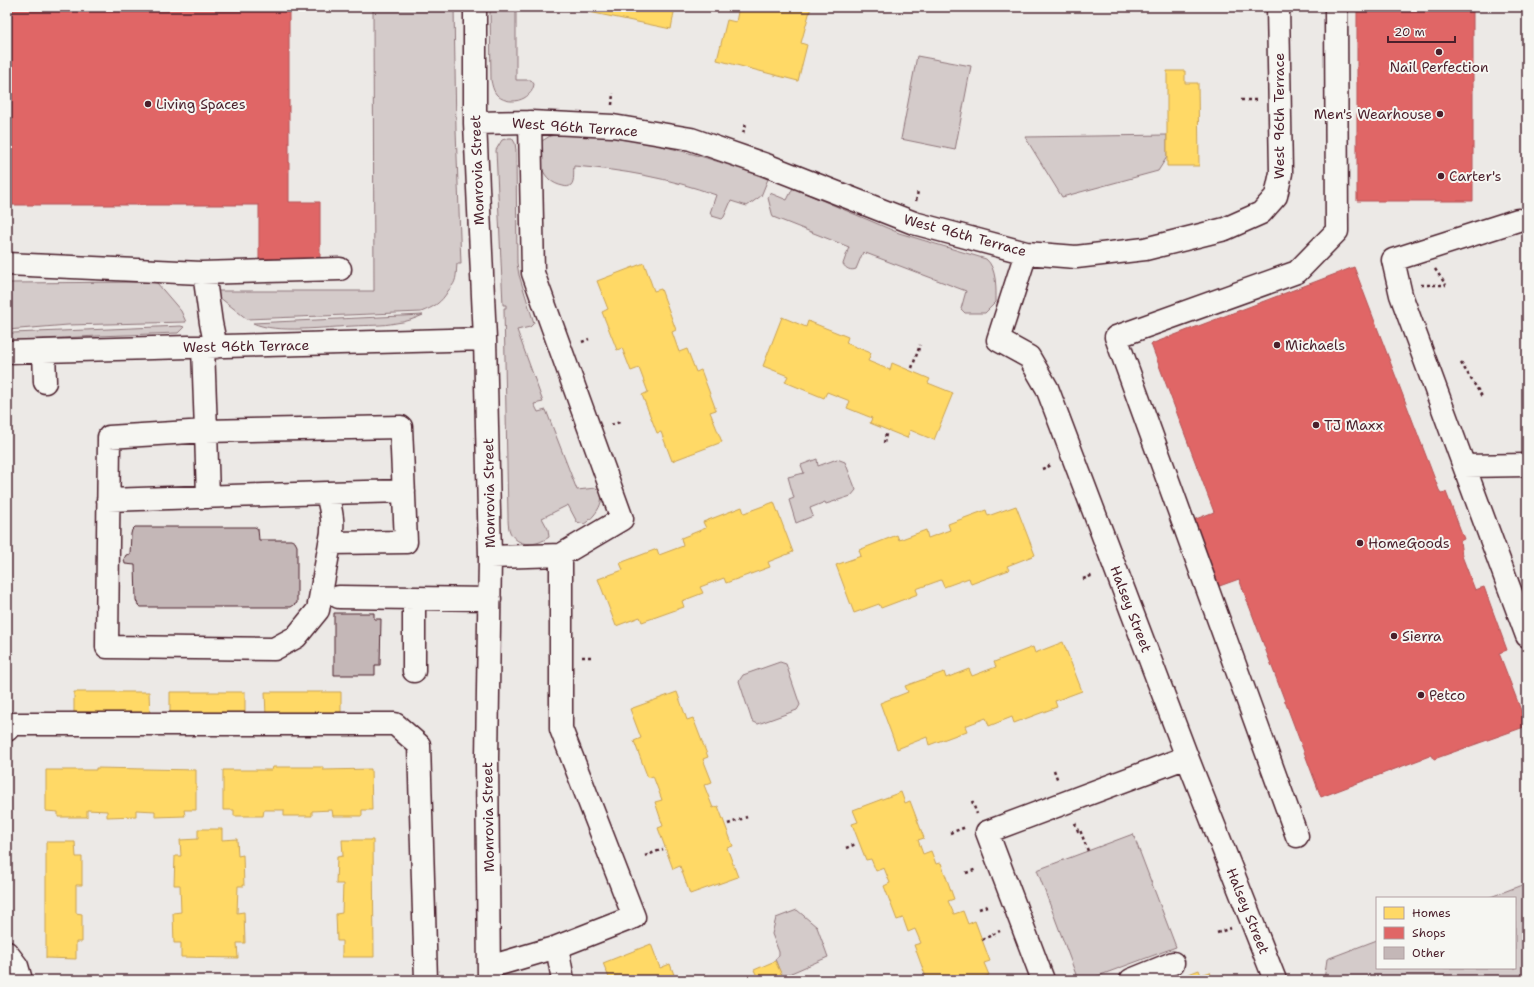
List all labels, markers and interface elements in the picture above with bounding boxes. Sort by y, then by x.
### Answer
scale bar [1388,18,1455,44]
text: 20 m [1394,24,1425,40]
marker: Nail Perfection [1434,47,1444,57]
street label: West 96th Terrace [1270,53,1288,179]
place label: Nail Perfection [1389,58,1489,76]
place label: Living Spaces [156,95,246,113]
marker: Living Spaces [143,99,153,109]
place label: Men's Wearhouse [1314,105,1432,123]
marker: Men's Wearhouse [1435,109,1445,119]
street label: West 96th Terrace [511,114,639,140]
street label: Monrovia Street [466,115,488,225]
place label: Carter's [1449,167,1501,185]
marker: Carter's [1436,171,1446,181]
street label: West 96th Terrace [902,210,1028,260]
street label: West 96th Terrace [183,336,309,356]
place label: Michaels [1285,336,1345,354]
marker: Michaels [1272,340,1282,350]
place label: TJ Maxx [1324,416,1383,434]
marker: TJ Maxx [1311,420,1321,430]
street label: Monrovia Street [479,438,499,548]
place label: HomeGoods [1368,534,1450,552]
marker: HomeGoods [1355,538,1365,548]
street label: Halsey Street [1106,563,1156,655]
place label: Sierra [1402,627,1442,645]
marker: Sierra [1389,631,1399,641]
place label: Petco [1429,686,1465,704]
marker: Petco [1416,690,1426,700]
street label: Monrovia Street [478,762,498,872]
street label: Halsey Street [1223,865,1273,957]
legend [1376,897,1516,969]
text: Homes [1412,905,1451,921]
text: Shops [1412,925,1446,941]
text: Other [1412,945,1446,961]

